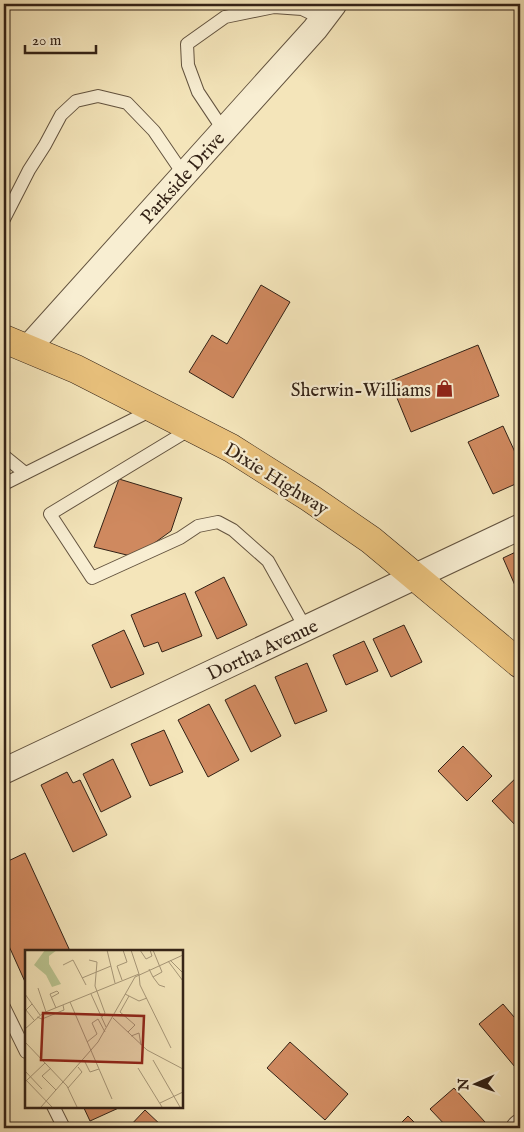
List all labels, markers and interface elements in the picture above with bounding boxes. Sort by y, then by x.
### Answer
scale bar [25,22,96,54]
text: 20 m [32,31,62,50]
street label: Parkside Drive [136,127,231,229]
place label: Sherwin-Williams [291,379,431,403]
shop icon: Sherwin-Williams [435,379,455,399]
street label: Dixie Highway [219,438,333,522]
street label: Dortha Avenue [204,615,322,687]
inset map [25,950,182,1107]
north arrow [452,1060,502,1110]
text: N [455,1078,473,1092]

